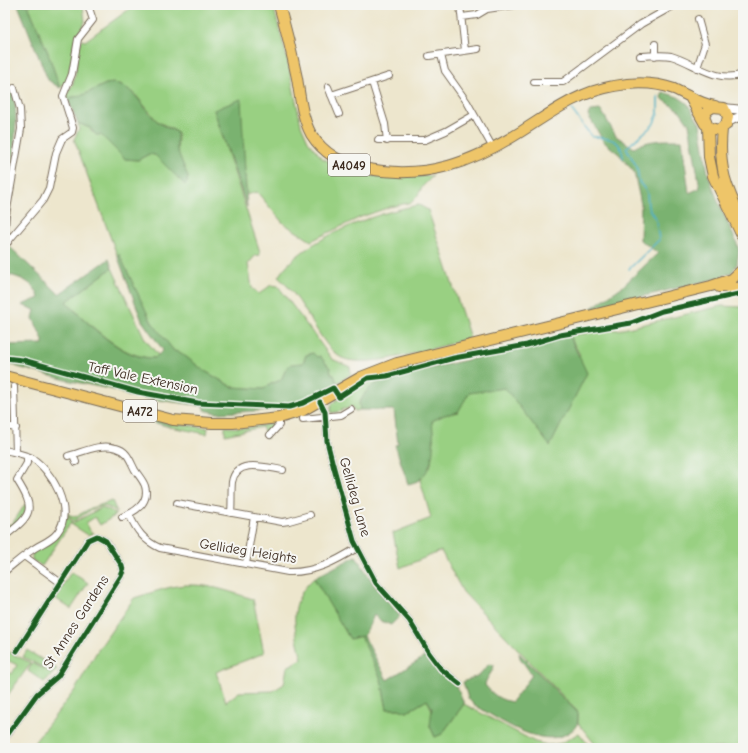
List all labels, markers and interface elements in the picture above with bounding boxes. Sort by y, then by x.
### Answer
road number: A4049 [328,154,370,176]
street label: Taff Vale Extension [86,358,200,398]
road number: A472 [123,400,157,422]
street label: Gellideg Lane [336,455,374,539]
street label: Gellideg Heights [198,535,298,567]
street label: St Annes Gardens [39,572,113,672]

